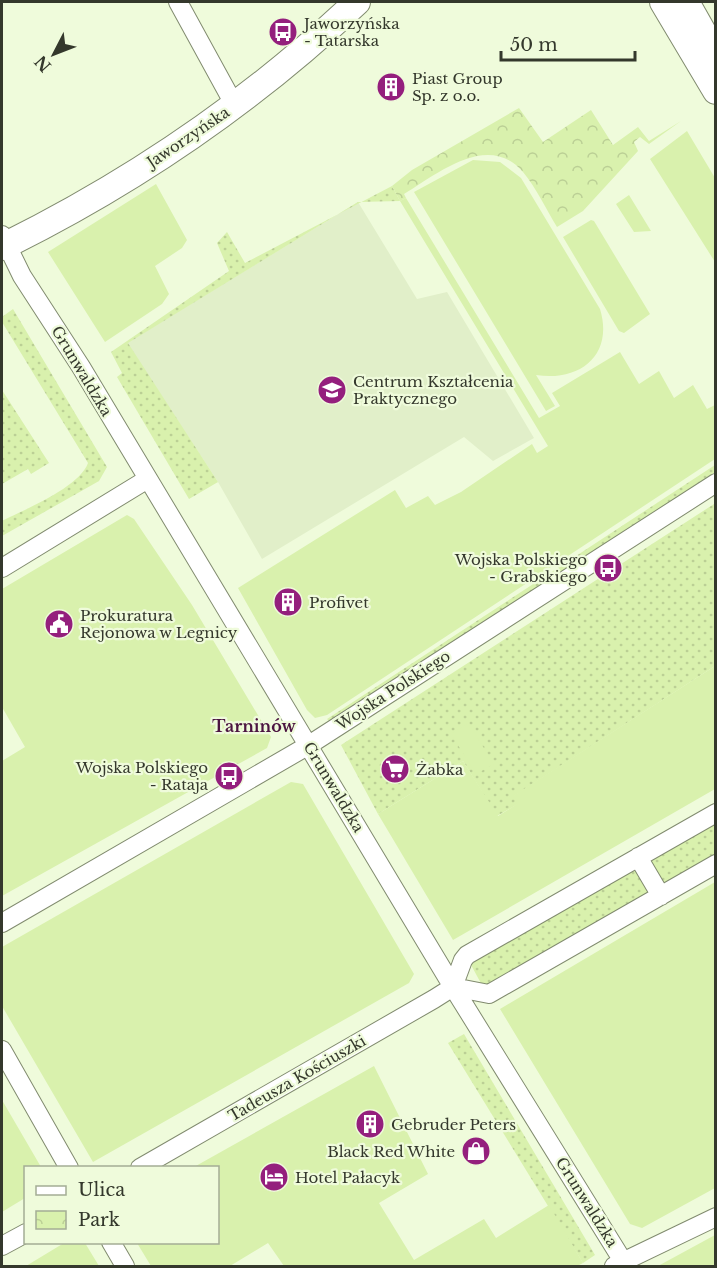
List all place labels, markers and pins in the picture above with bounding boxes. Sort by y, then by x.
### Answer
place label: Jaworzyńska - Tatarska [302,14,400,50]
bus stop icon: Jaworzyńska - Tatarska [267,16,299,48]
place label: Piast Group Sp. z o.o. [412,69,503,105]
building icon: Piast Group Sp. z o.o. [375,71,407,103]
place label: Centrum Kształcenia Praktycznego [353,372,514,408]
school or university icon: Centrum Kształcenia Praktycznego [316,374,348,406]
place label: Wojska Polskiego - Grabskiego [454,550,587,586]
bus stop icon: Wojska Polskiego - Grabskiego [592,552,624,584]
building icon: Profivet [272,586,304,618]
place label: Profivet [309,593,369,612]
place label: Prokuratura Rejonowa w Legnicy [80,606,238,642]
public building icon: Prokuratura Rejonowa w Legnicy [43,608,75,640]
supermarket icon: Żabka [379,753,411,785]
place label: Wojska Polskiego - Rataja [75,758,209,794]
bus stop icon: Wojska Polskiego - Rataja [213,760,245,792]
place label: Żabka [416,760,464,779]
building icon: Gebruder Peters [354,1108,386,1140]
place label: Gebruder Peters [391,1115,516,1134]
shop icon: Black Red White [460,1135,492,1167]
place label: Black Red White [327,1142,455,1161]
hotel icon: Hotel Pałacyk [258,1161,290,1193]
place label: Hotel Pałacyk [295,1168,401,1187]

